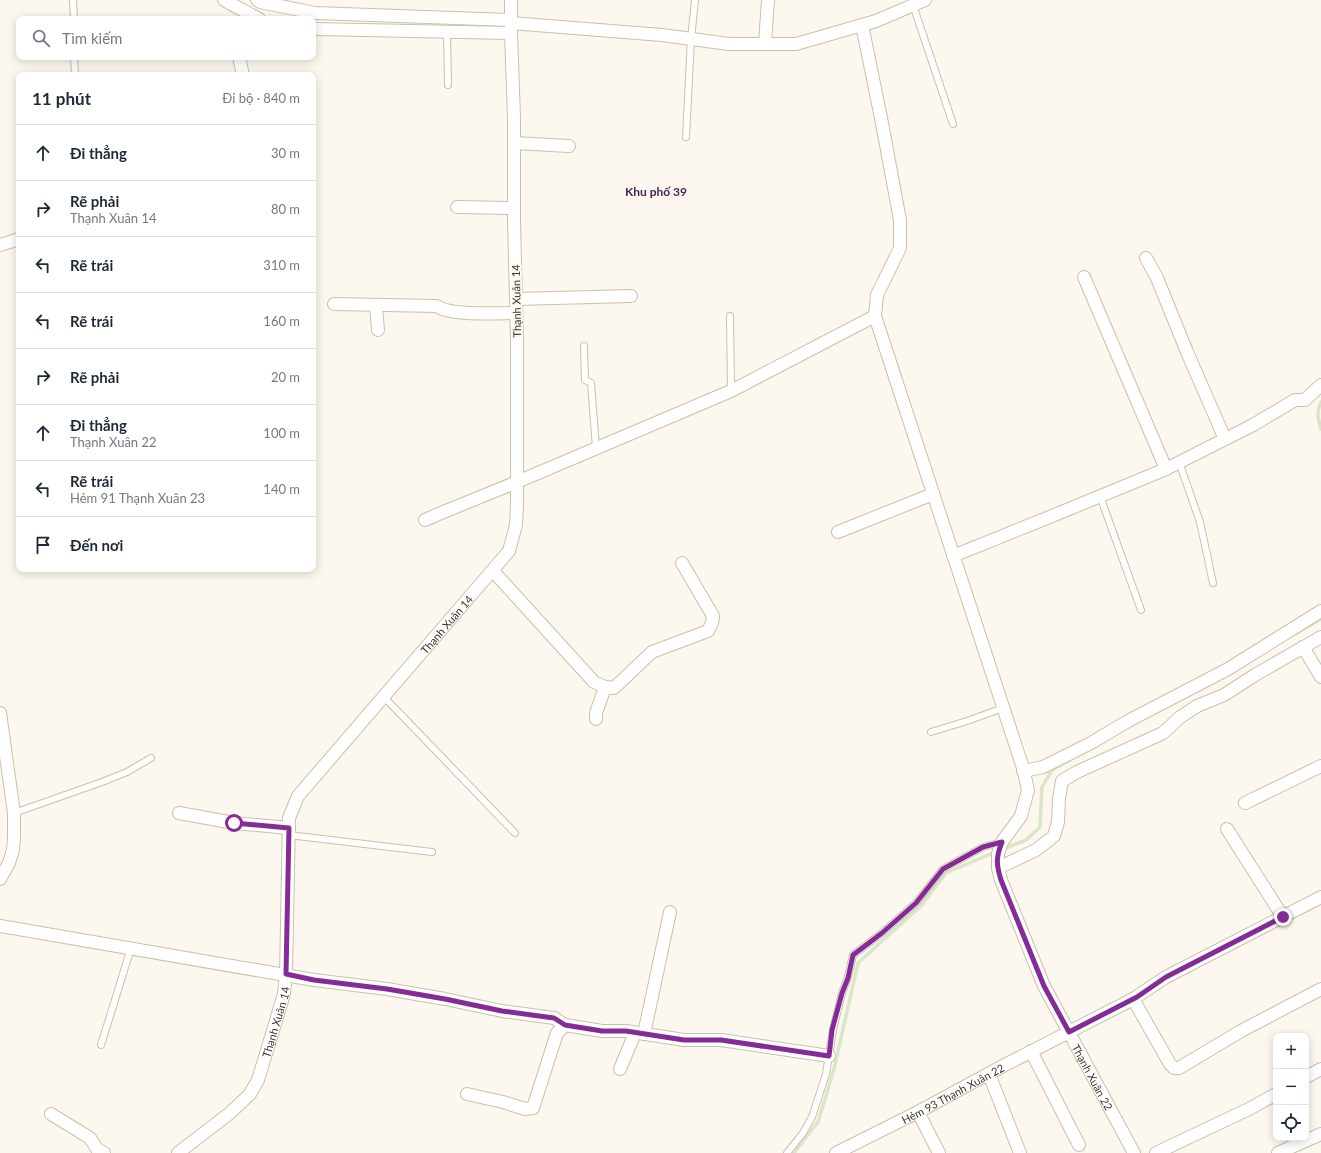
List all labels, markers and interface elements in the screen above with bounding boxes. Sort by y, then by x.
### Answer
search box [16,16,316,60]
icon: search [30,27,52,49]
text: Tìm kiếm [62,29,122,47]
text: 11 phút [32,88,91,109]
text: Đi bộ · 840 m [222,90,300,106]
icon: ahead [32,142,54,164]
text: Đi thẳng [70,144,127,162]
text: 30 m [271,145,300,161]
district label: Khu phố 39 [625,184,687,199]
text: Rẽ phải [70,192,119,210]
icon: right [32,198,54,220]
text: 80 m [271,201,300,217]
text: Thạnh Xuân 14 [70,210,157,226]
icon: left [32,254,54,276]
text: Rẽ trái [70,256,113,274]
text: 310 m [263,257,300,273]
street label: Thạnh Xuân 14 [509,264,523,338]
icon: left [32,310,54,332]
text: Rẽ trái [70,312,113,330]
text: 160 m [263,313,300,329]
icon: right [32,366,54,388]
text: Rẽ phải [70,368,119,386]
text: 20 m [271,369,300,385]
text: Đi thẳng [70,416,127,434]
icon: ahead [32,422,54,444]
text: 100 m [263,425,300,441]
text: Thạnh Xuân 22 [70,434,157,450]
text: Rẽ trái [70,472,113,490]
icon: left [32,478,54,500]
text: 140 m [263,481,300,497]
text: Hẻm 91 Thạnh Xuân 23 [70,490,205,506]
icon: arrive [32,534,54,556]
text: Đến nơi [70,536,123,554]
street label: Thạnh Xuân 14 [417,592,475,656]
route start [225,814,243,832]
route end [1274,908,1292,926]
street label: Thạnh Xuân 14 [259,985,291,1059]
map controls [1273,1033,1309,1141]
button: + [1273,1033,1309,1069]
street label: Thạnh Xuân 22 [1070,1042,1116,1112]
street label: Hẻm 93 Thạnh Xuân 22 [899,1060,1006,1126]
button: − [1273,1069,1309,1105]
button: locate [1273,1105,1309,1141]

